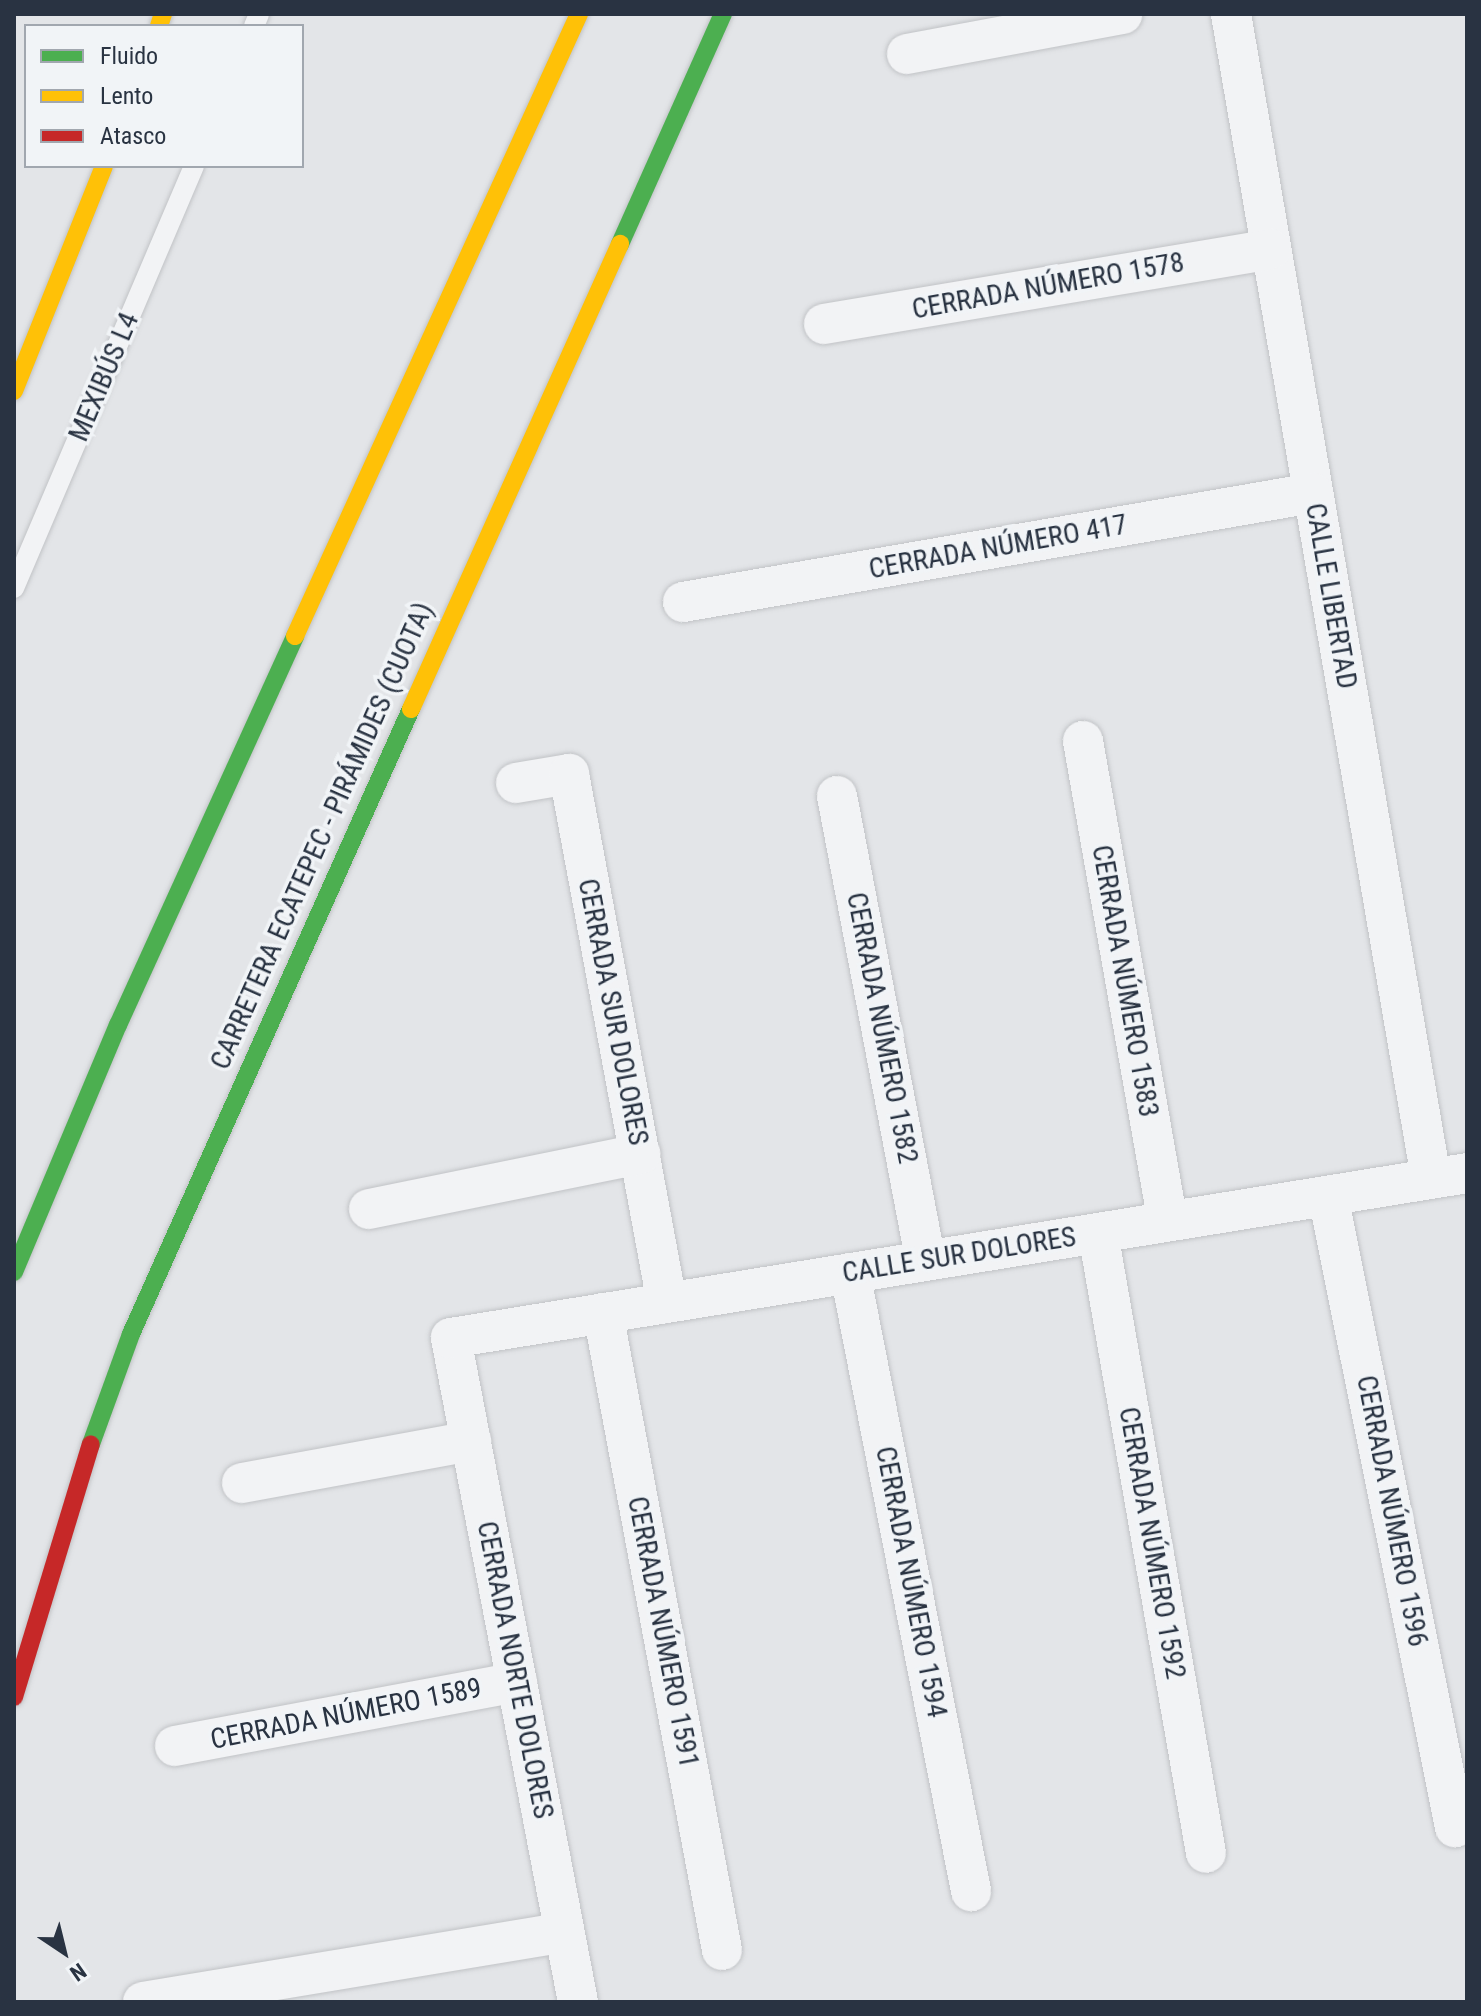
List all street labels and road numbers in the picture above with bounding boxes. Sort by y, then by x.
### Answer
street label: CERRADA NÚMERO 1578 [909,246,1187,326]
street label: MEXIBÚS L4 [62,308,146,446]
street label: CALLE LIBERTAD [1298,501,1364,691]
street label: CERRADA NÚMERO 417 [866,508,1130,586]
street label: CARRETERA ECATEPEC - PIRÁMIDES (CUOTA) [203,597,441,1075]
street label: CERRADA NÚMERO 1583 [1085,842,1165,1120]
street label: CERRADA SUR DOLORES [571,876,655,1148]
street label: CERRADA NÚMERO 1582 [839,890,925,1166]
street label: CALLE SUR DOLORES [840,1220,1078,1290]
street label: CERRADA NÚMERO 1596 [1349,1373,1435,1649]
street label: CERRADA NÚMERO 1592 [1112,1404,1192,1682]
street label: CERRADA NÚMERO 1594 [868,1444,954,1720]
street label: CERRADA NÚMERO 1591 [620,1494,706,1770]
street label: CERRADA NORTE DOLORES [470,1518,560,1822]
street label: CERRADA NÚMERO 1589 [208,1671,484,1757]

